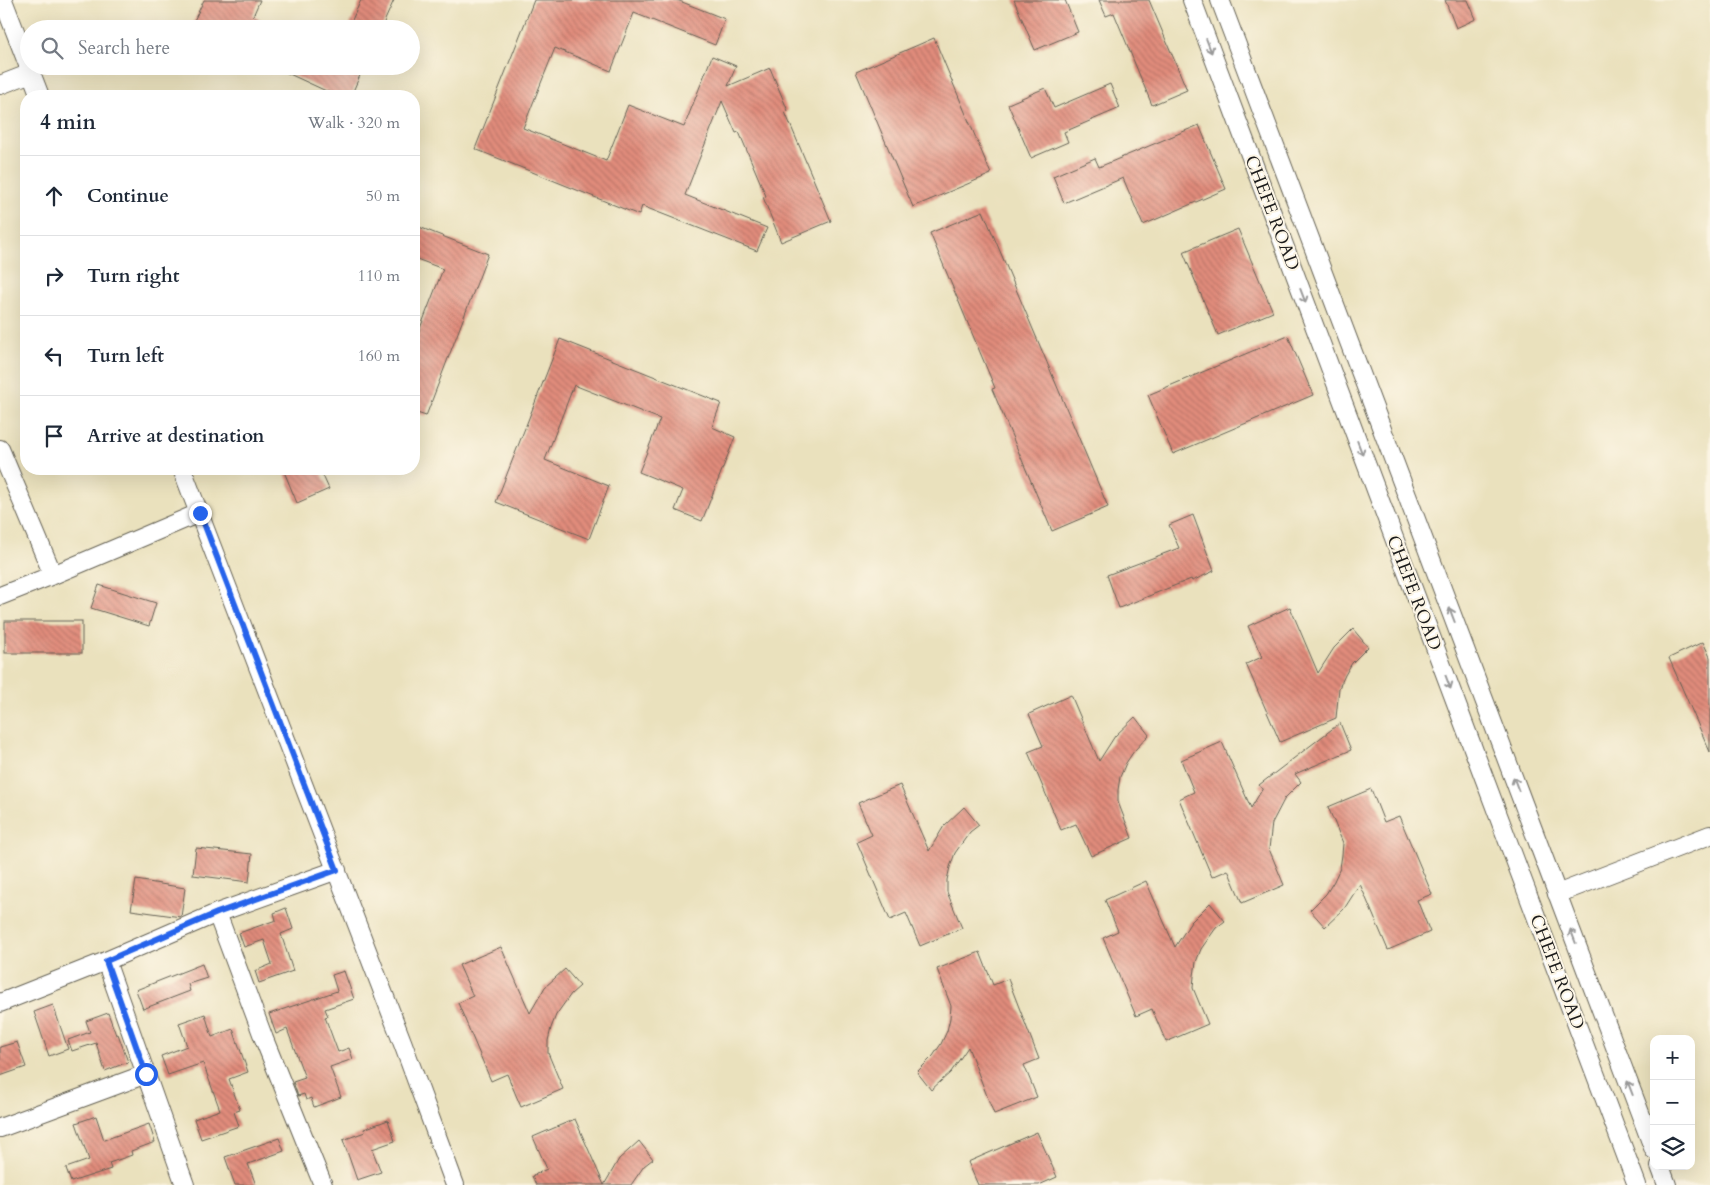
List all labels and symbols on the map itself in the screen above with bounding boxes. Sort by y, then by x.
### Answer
one-way arrow [1205,37,1214,53]
street label: CHEFE ROAD [1239,152,1305,274]
one-way arrow [1299,288,1308,303]
one-way arrow [1356,440,1365,455]
route end [189,502,212,525]
street label: CHEFE ROAD [1381,532,1447,654]
one-way arrow [1447,608,1456,624]
one-way arrow [1444,674,1453,690]
one-way arrow [1511,777,1520,792]
street label: CHEFE ROAD [1524,911,1590,1033]
one-way arrow [1568,929,1577,944]
route start [135,1063,158,1086]
one-way arrow [1625,1081,1634,1096]

